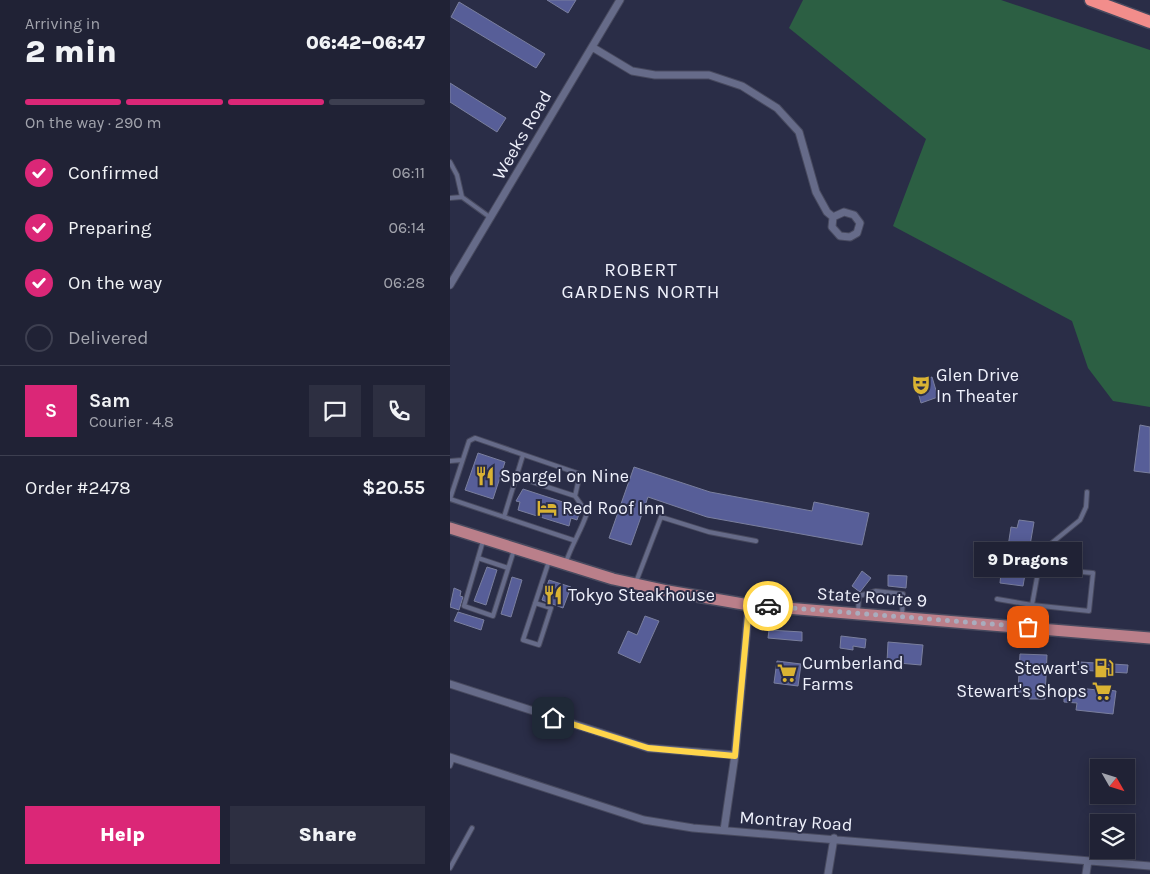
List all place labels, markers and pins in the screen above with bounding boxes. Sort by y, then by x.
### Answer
place label: Glen Drive In Theater [936,364,1019,407]
theatre icon: Glen Drive In Theater [910,374,932,396]
restaurant icon: Spargel on Nine [474,465,496,487]
place label: Spargel on Nine [500,465,629,487]
hotel icon: Red Roof Inn [536,497,558,519]
place label: Red Roof Inn [562,497,665,519]
callout: 9 Dragons [974,542,1082,577]
restaurant icon: Tokyo Steakhouse [542,584,564,606]
place label: Tokyo Steakhouse [568,584,715,606]
pin [1007,606,1049,648]
place label: Cumberland Farms [802,652,904,695]
place label: Stewart's [1014,657,1089,679]
fuel station icon: Stewart's [1093,657,1115,679]
supermarket icon: Cumberland Farms [776,662,798,684]
place label: Stewart's Shops [956,680,1087,702]
supermarket icon: Stewart's Shops [1091,680,1113,702]
pin [532,697,574,739]

